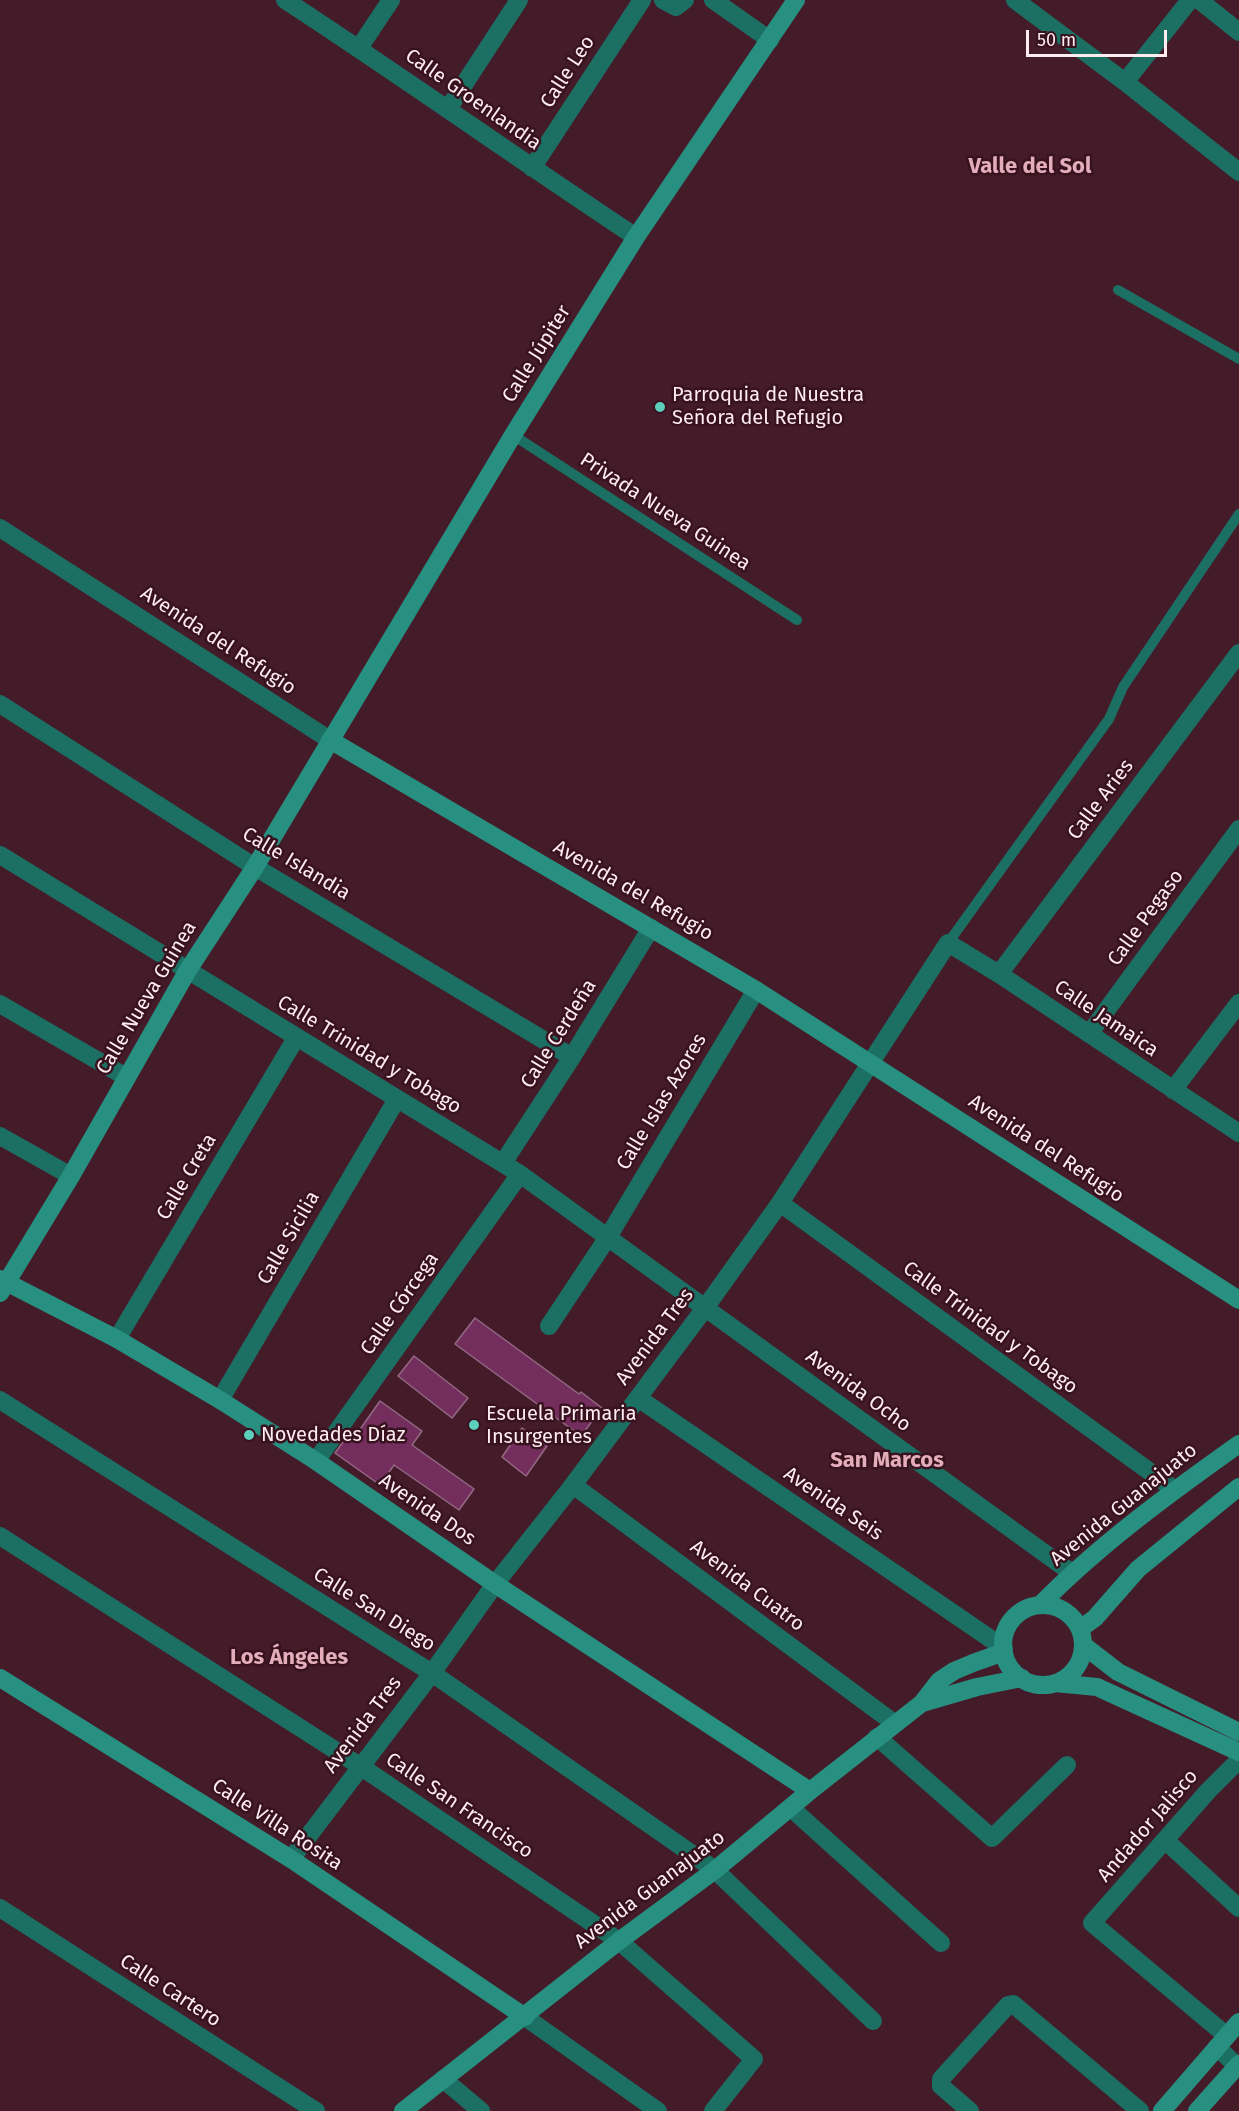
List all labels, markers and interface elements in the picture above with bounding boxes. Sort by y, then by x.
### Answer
scale bar [1029,18,1170,56]
text: 50 m [1037,29,1076,51]
street label: Calle Leo [536,31,600,113]
street label: Calle Groenlandia [400,44,546,156]
district label: Valle del Sol [969,154,1091,180]
street label: Calle Júpiter [498,301,576,407]
place label: Parroquia de Nuestra Señora del Refugio [672,383,864,430]
marker: Parroquia de Nuestra Señora del Refugio [653,400,667,414]
street label: Privada Nueva Guinea [575,448,755,576]
street label: Avenida del Refugio [136,582,300,700]
street label: Calle Aries [1063,755,1139,845]
street label: Calle Islandia [238,822,354,906]
street label: Avenida del Refugio [549,836,717,946]
street label: Calle Pegaso [1103,865,1189,971]
street label: Calle Nueva Guinea [92,917,202,1079]
street label: Calle Cerdeña [516,975,602,1093]
street label: Calle Jamaica [1049,975,1163,1063]
street label: Calle Trinidad y Tobago [273,991,465,1119]
street label: Calle Islas Azores [612,1029,712,1175]
street label: Avenida del Refugio [964,1090,1128,1208]
street label: Calle Creta [152,1130,222,1224]
street label: Calle Sicilia [253,1187,325,1289]
street label: Calle Córcega [356,1248,444,1360]
street label: Calle Trinidad y Tobago [898,1257,1082,1399]
street label: Avenida Tres [611,1284,699,1390]
street label: Avenida Ocho [801,1345,915,1437]
place label: Escuela Primaria Insurgentes [486,1402,637,1449]
marker: Escuela Primaria Insurgentes [467,1418,481,1432]
place label: Novedades Díaz [261,1423,405,1447]
marker: Novedades Díaz [242,1428,256,1442]
street label: Avenida Guanajuato [1046,1438,1202,1572]
district label: San Marcos [830,1448,944,1474]
street label: Avenida Seis [779,1462,887,1546]
street label: Avenida Dos [374,1469,480,1551]
street label: Avenida Cuatro [685,1535,809,1637]
street label: Calle San Diego [308,1563,440,1657]
district label: Los Ángeles [230,1645,348,1671]
street label: Avenida Tres [319,1672,407,1778]
street label: Calle San Francisco [381,1748,537,1864]
street label: Andador Jalisco [1093,1765,1203,1887]
street label: Calle Villa Rosita [207,1774,347,1876]
street label: Avenida Guanajuato [570,1826,730,1954]
street label: Calle Cartero [115,1949,225,2033]

